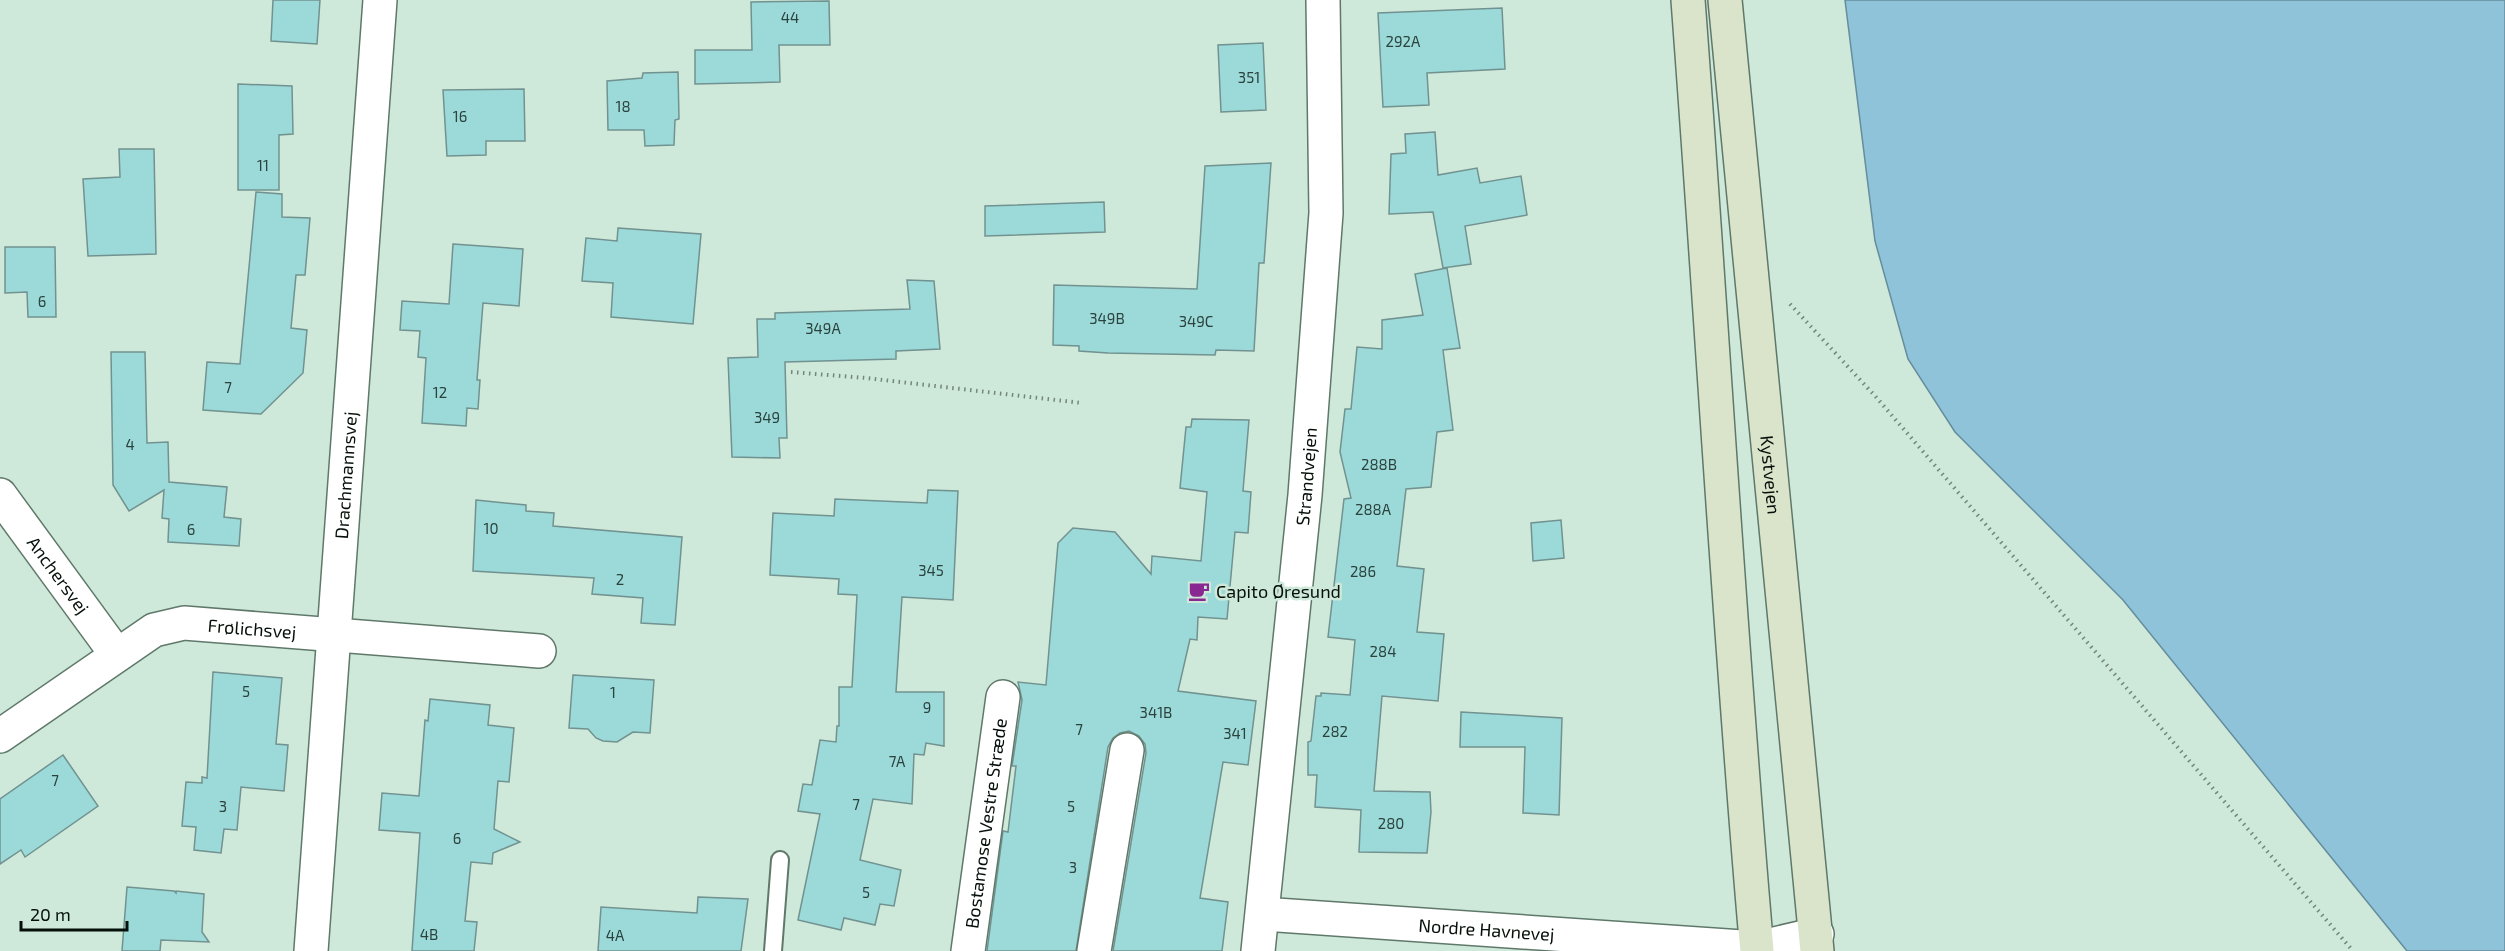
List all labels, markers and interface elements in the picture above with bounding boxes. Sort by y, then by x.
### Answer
house number: 44 [781,8,799,26]
house number: 292A [1386,32,1421,50]
house number: 351 [1238,68,1260,86]
house number: 18 [615,97,631,115]
house number: 16 [453,107,467,125]
house number: 11 [257,156,269,174]
house number: 6 [38,292,46,310]
house number: 349B [1089,309,1125,327]
house number: 349C [1179,312,1214,330]
house number: 349A [805,319,841,337]
house number: 7 [224,378,232,396]
house number: 12 [433,383,447,401]
house number: 349 [754,408,780,426]
street label: Drachmannsvej [330,411,361,540]
street label: Strandvejen [1291,427,1321,527]
street label: Kystvejen [1756,434,1786,515]
house number: 4 [125,435,135,453]
house number: 288B [1361,455,1397,473]
house number: 288A [1355,500,1392,518]
house number: 10 [483,519,499,537]
house number: 6 [187,520,195,538]
street label: Anchersvej [23,532,94,618]
house number: 345 [918,561,944,579]
house number: 286 [1350,562,1376,580]
house number: 2 [616,570,624,588]
cafe icon: Capito Øresund [1187,579,1211,603]
place label: Capito Øresund [1216,580,1341,602]
street label: Frølichsvej [207,614,297,643]
house number: 284 [1370,642,1396,660]
house number: 5 [242,682,250,700]
house number: 1 [610,683,616,701]
house number: 9 [923,698,931,716]
house number: 341B [1140,703,1172,721]
street label: Bostamose Vestre Stræde [960,717,1011,930]
house number: 7 [1075,720,1083,738]
house number: 282 [1322,722,1348,740]
house number: 341 [1223,724,1247,742]
house number: 7A [889,752,906,770]
house number: 7 [51,771,59,789]
house number: 7 [852,795,860,813]
house number: 3 [219,797,227,815]
house number: 5 [1067,797,1075,815]
house number: 280 [1378,814,1404,832]
house number: 6 [453,829,461,847]
house number: 3 [1069,858,1077,876]
house number: 5 [862,883,870,901]
scale bar [21,894,128,932]
text: 20 m [30,903,71,925]
street label: Nordre Havnevej [1418,914,1555,945]
house number: 4B [420,925,438,943]
house number: 4A [606,926,625,944]

